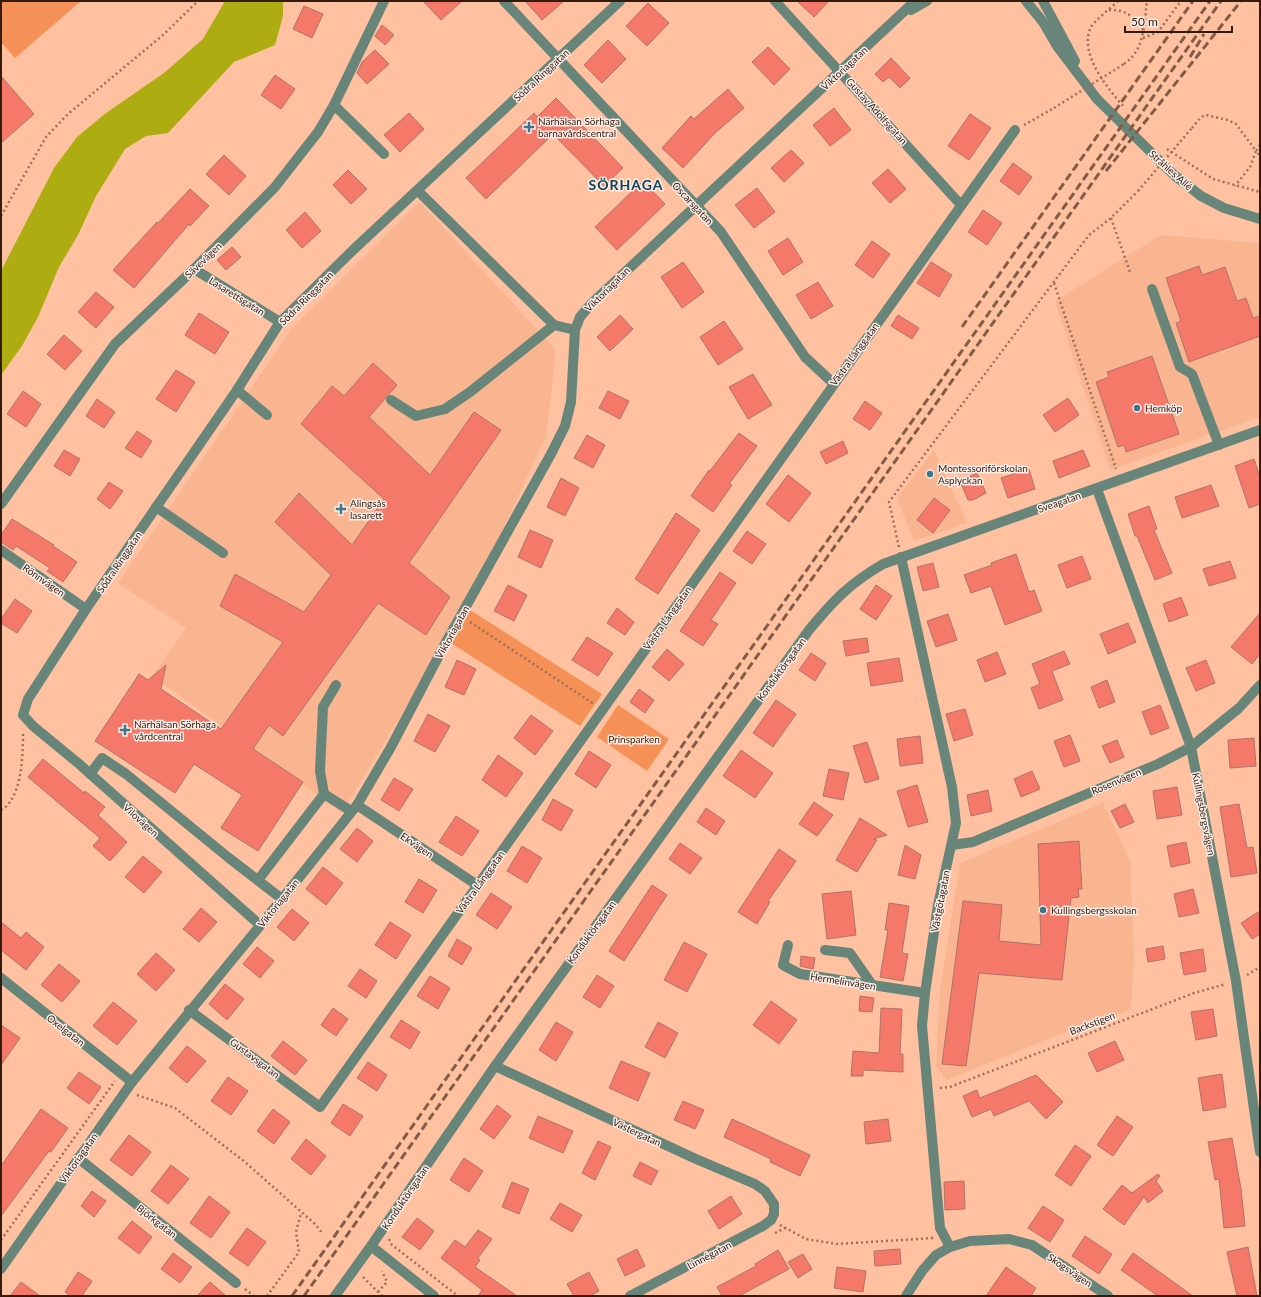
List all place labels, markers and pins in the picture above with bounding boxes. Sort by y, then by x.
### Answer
place label: Närhälsan Sörhaga barnavårdscentral [538,115,620,139]
marker: Närhälsan Sörhaga barnavårdscentral [523,121,535,133]
place label: Hemköp [1145,402,1182,414]
marker: Hemköp [1132,403,1142,413]
place label: Montessoriförskolan Asplyckan [938,462,1028,486]
marker: Montessoriförskolan Asplyckan [925,469,935,479]
place label: Alingsås lasarett [350,497,386,521]
marker: Alingsås lasarett [335,503,347,515]
place label: Närhälsan Sörhaga vårdcentral [134,718,216,742]
marker: Närhälsan Sörhaga vårdcentral [119,724,131,736]
place label: Kullingsbergsskolan [1051,904,1137,916]
marker: Kullingsbergsskolan [1038,905,1048,915]

